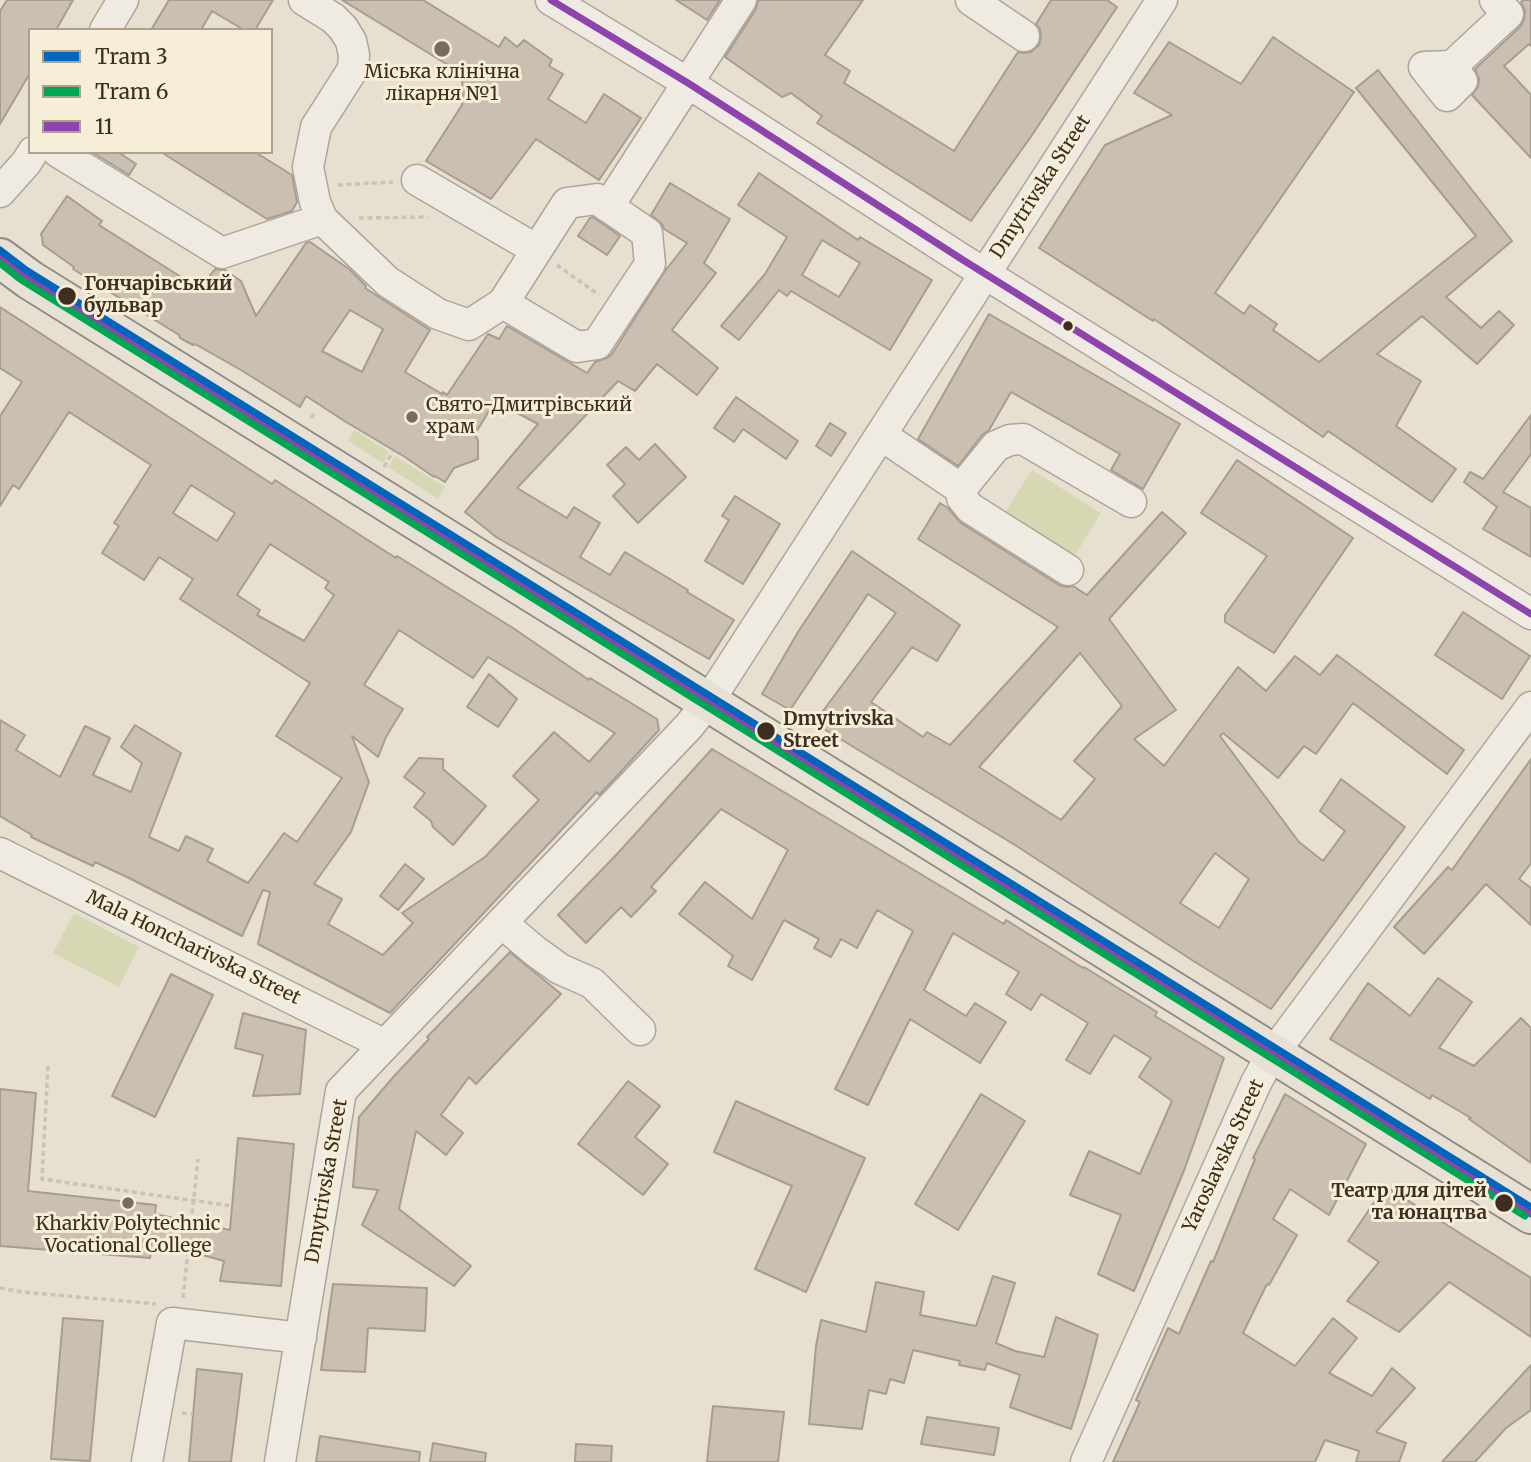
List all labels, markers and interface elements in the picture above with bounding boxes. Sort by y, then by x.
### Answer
legend [28,28,273,154]
marker: Міська клінічна лікарня №1 [432,39,452,59]
text: Tram 3 [95,43,168,70]
place label: Міська клінічна лікарня №1 [364,62,520,106]
text: Tram 6 [95,78,169,105]
street label: Dmytrivska Street [986,111,1096,263]
text: 11 [95,113,113,140]
place label: Гончарівський бульвар [84,274,232,318]
marker: Гончарівський бульвар [56,285,78,307]
unlabelled marker [1061,319,1075,333]
place label: Свято-Дмитрівський храм [426,395,632,439]
marker: Свято-Дмитрівський храм [404,409,420,425]
place label: Dmytrivska Street [783,709,894,753]
marker: Dmytrivska Street [755,720,777,742]
street label: Mala Honcharivska Street [82,886,304,1010]
street label: Yaroslavska Street [1179,1076,1269,1236]
street label: Dmytrivska Street [301,1097,353,1265]
place label: Театр для дітей та юнацтва [1331,1181,1487,1225]
marker: Театр для дітей та юнацтва [1493,1192,1515,1214]
marker: Kharkiv Polytechnic Vocational College [120,1195,136,1211]
place label: Kharkiv Polytechnic Vocational College [36,1214,220,1258]

